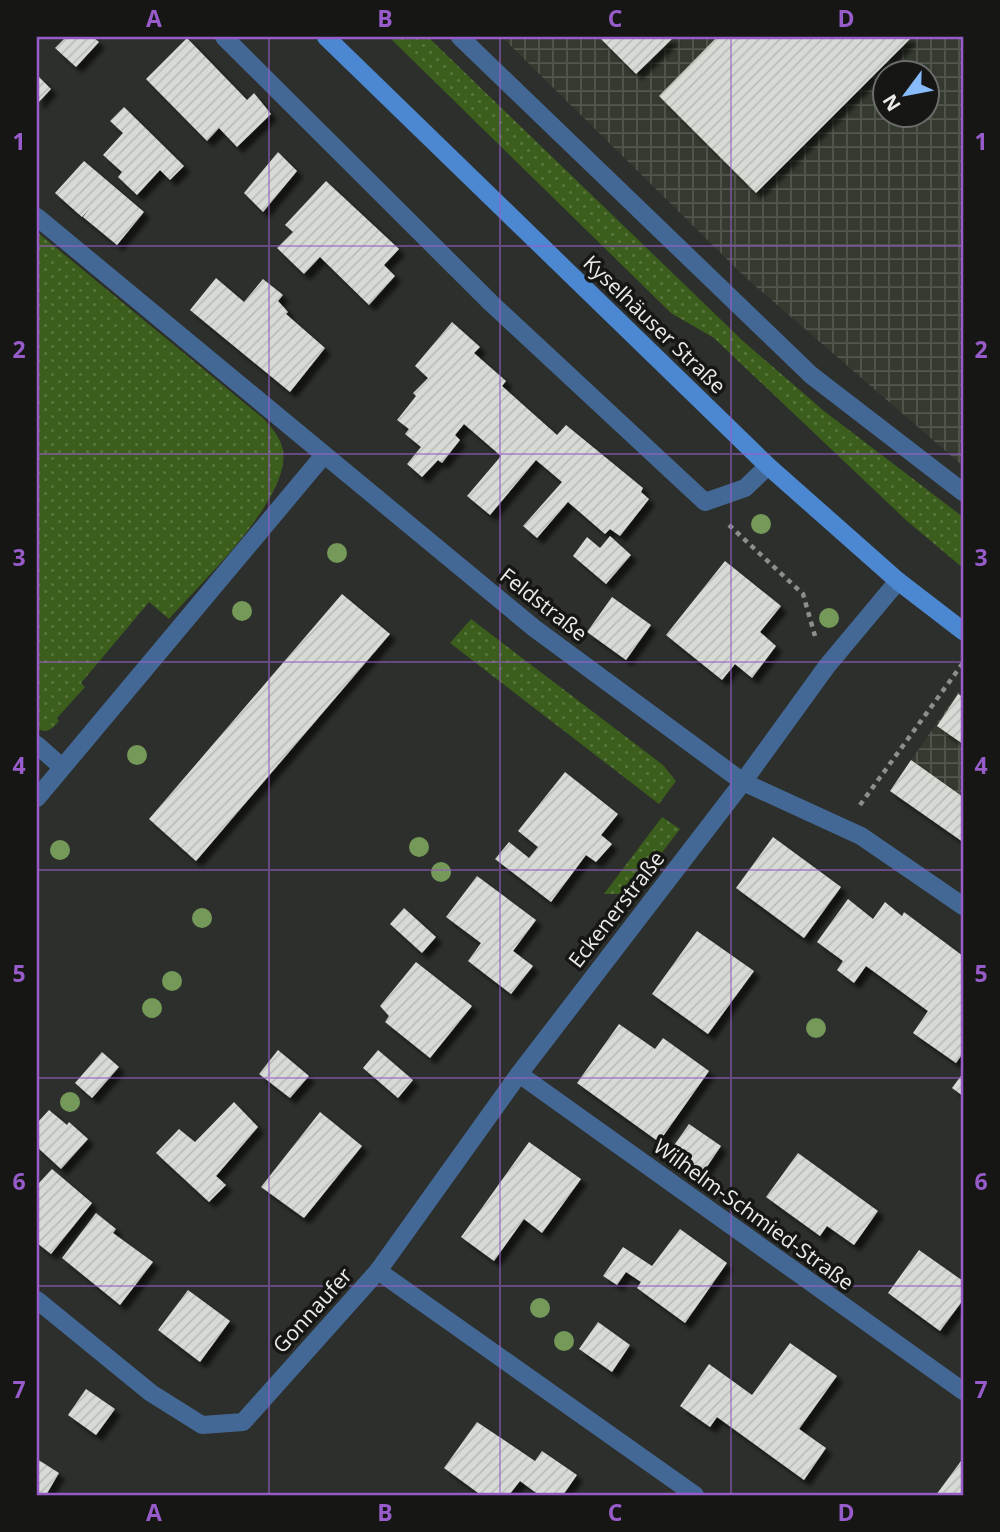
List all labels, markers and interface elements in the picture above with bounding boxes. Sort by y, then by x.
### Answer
text: A [146,2,162,34]
text: B [377,2,393,34]
text: C [608,2,622,34]
text: D [837,2,855,34]
north arrow [870,60,940,130]
text: N [876,90,907,116]
text: 1 [12,125,26,157]
text: 1 [974,125,988,157]
street label: Kyselhäuser Straße [578,249,732,399]
text: 2 [12,333,26,365]
text: 2 [974,333,988,365]
text: 3 [12,541,26,573]
text: 3 [974,541,988,573]
street label: Feldstraße [495,561,593,647]
text: 4 [12,749,26,781]
text: 4 [974,749,988,781]
street label: Eckenerstraße [562,845,670,973]
text: 5 [12,957,26,989]
text: 5 [974,957,988,989]
street label: Wilhelm-Schmied-Straße [648,1132,860,1296]
text: 6 [12,1165,26,1197]
text: 6 [974,1165,988,1197]
street label: Gonnaufer [266,1261,358,1359]
text: 7 [12,1373,26,1405]
text: 7 [974,1373,988,1405]
text: A [146,1496,162,1528]
text: B [377,1496,393,1528]
text: C [608,1496,622,1528]
text: D [837,1496,855,1528]

